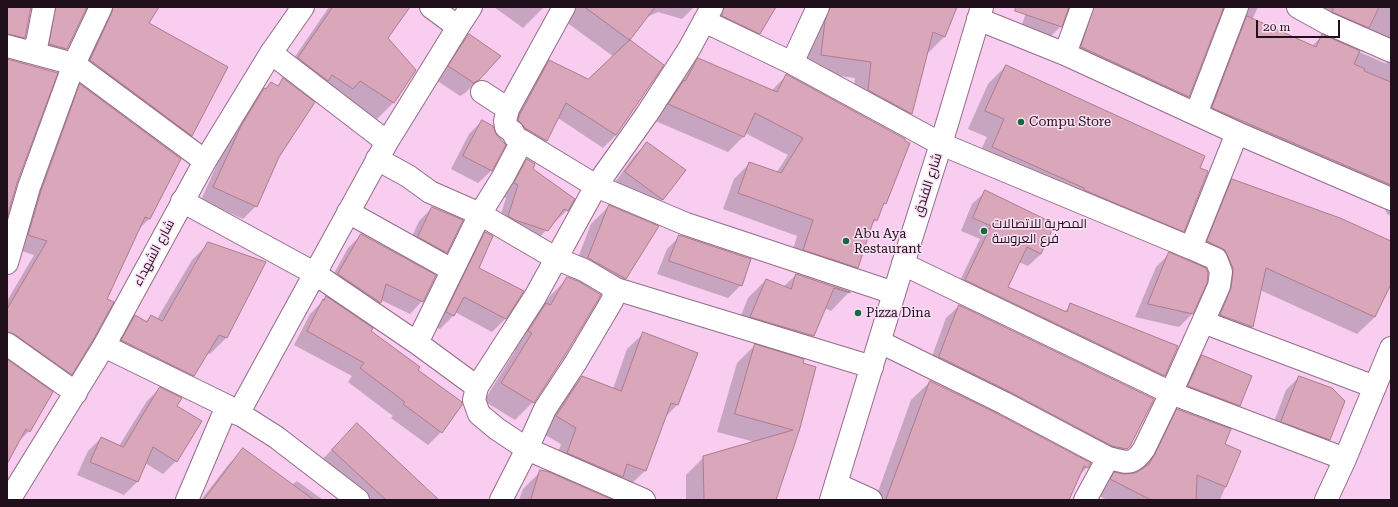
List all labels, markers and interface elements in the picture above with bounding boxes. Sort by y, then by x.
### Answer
scale bar [1258,12,1342,38]
text: 20 m [1263,20,1290,34]
place label: Compu Store [1029,114,1111,130]
marker: Compu Store [1016,117,1026,127]
street label: شارع الفندق [910,151,946,219]
place label: المصرية للاتصالات فرع العروسة [992,216,1087,247]
street label: شارع الشهداء [130,217,178,289]
place label: Abu Aya Restaurant [854,226,922,257]
marker: المصرية للاتصالات فرع العروسة [979,226,989,236]
marker: Abu Aya Restaurant [841,236,851,246]
place label: Pizza Dina [866,305,931,321]
marker: Pizza Dina [853,308,863,318]

